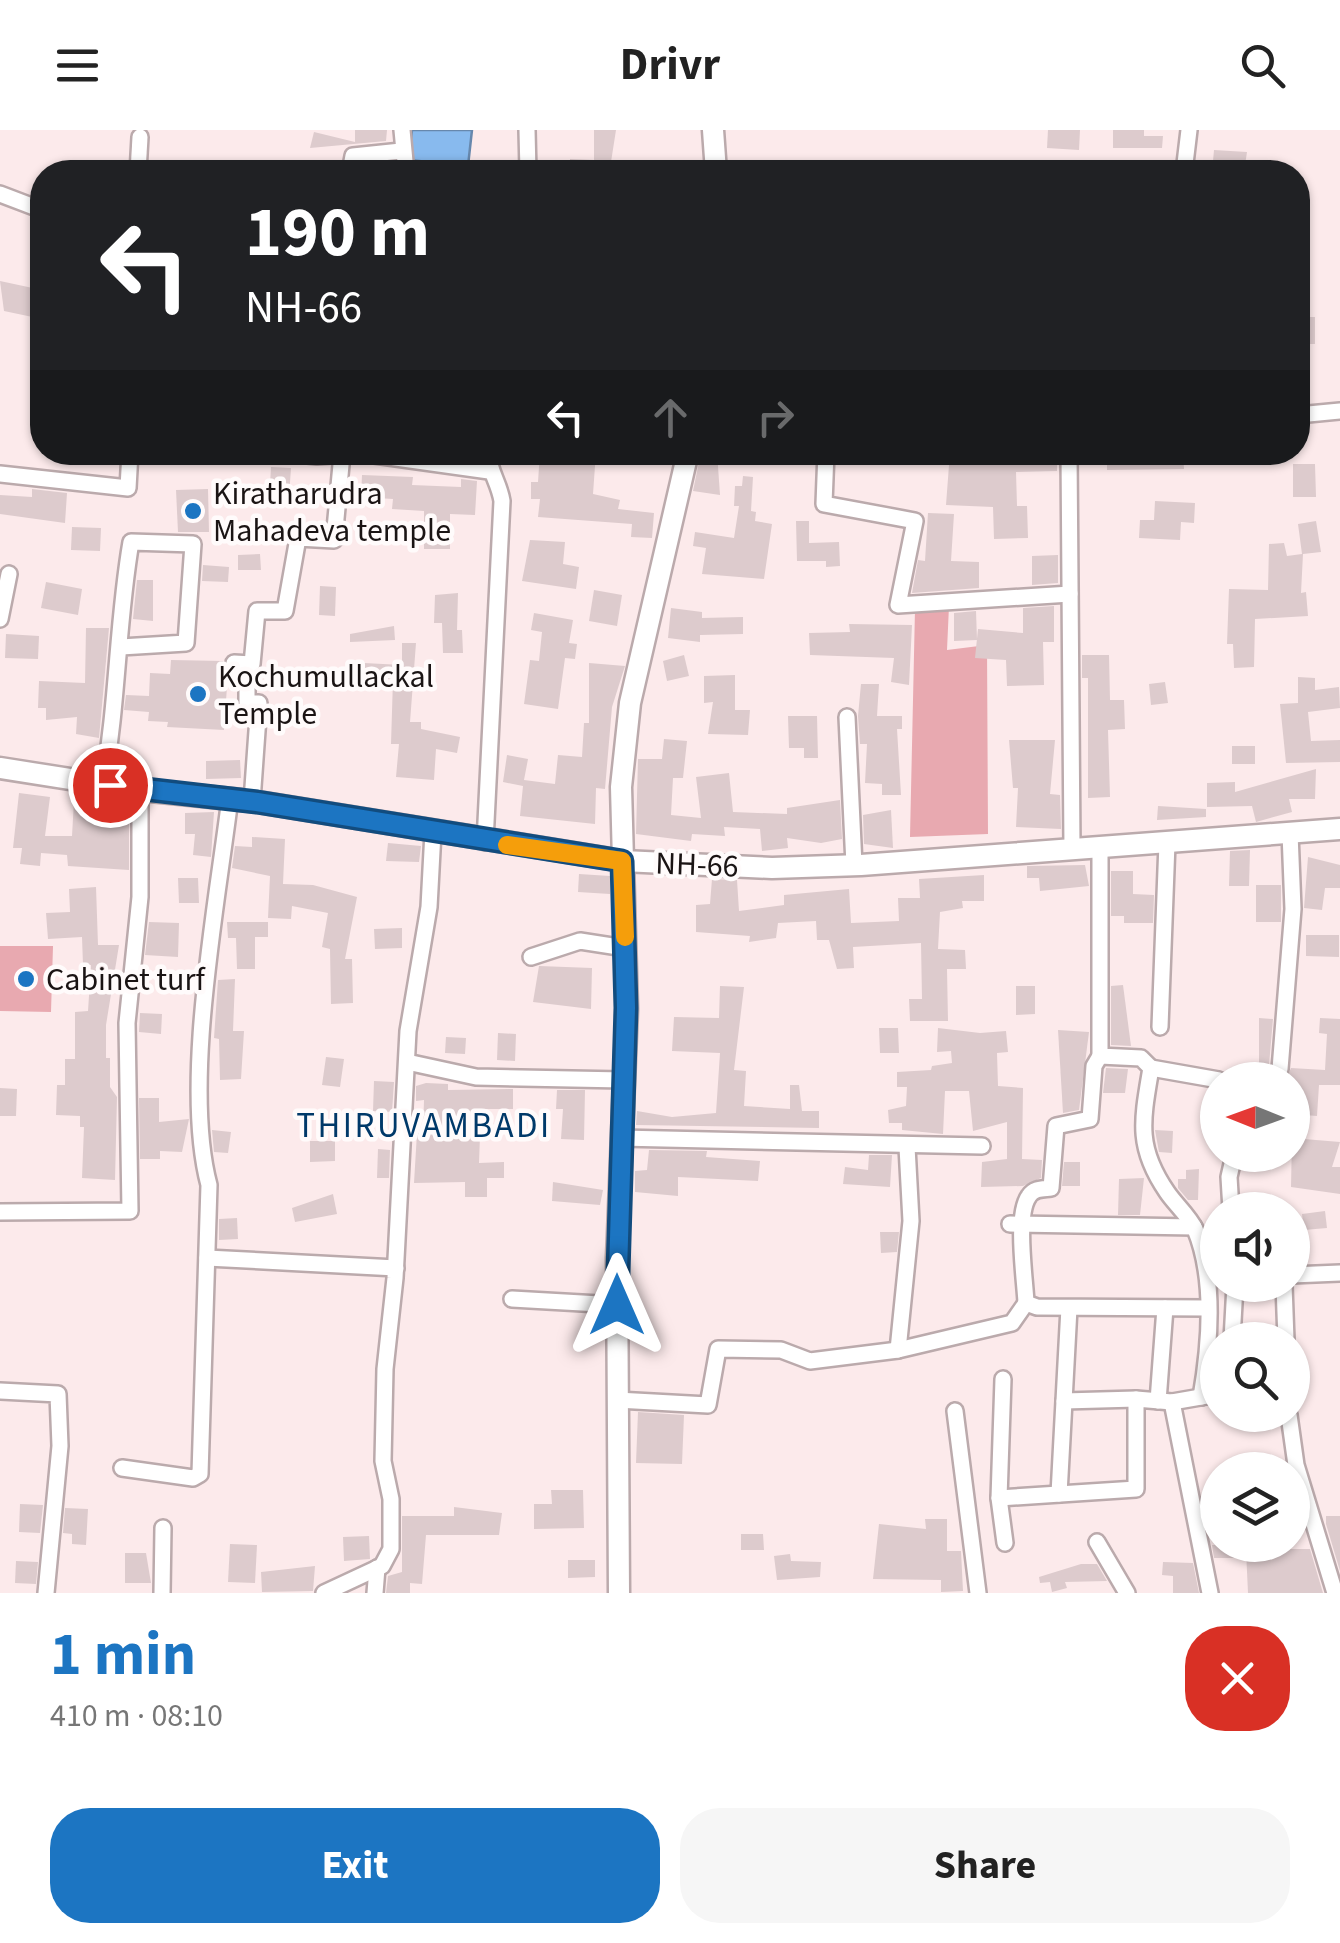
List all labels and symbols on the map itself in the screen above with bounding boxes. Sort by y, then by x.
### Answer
place label: Kiratharudra Mahadeva temple [213,471,451,554]
marker: Kiratharudra Mahadeva temple [182,500,204,522]
place label: Kochumullackal Temple [218,654,434,737]
marker: Kochumullackal Temple [187,683,209,705]
pin [68,743,153,828]
street label: NH-66 [655,841,739,889]
place label: Cabinet turf [46,957,207,1003]
marker: Cabinet turf [15,968,37,990]
north arrow [1200,1062,1310,1172]
district label: THIRUVAMBADI [296,1101,552,1151]
position arrow [565,1253,669,1357]

